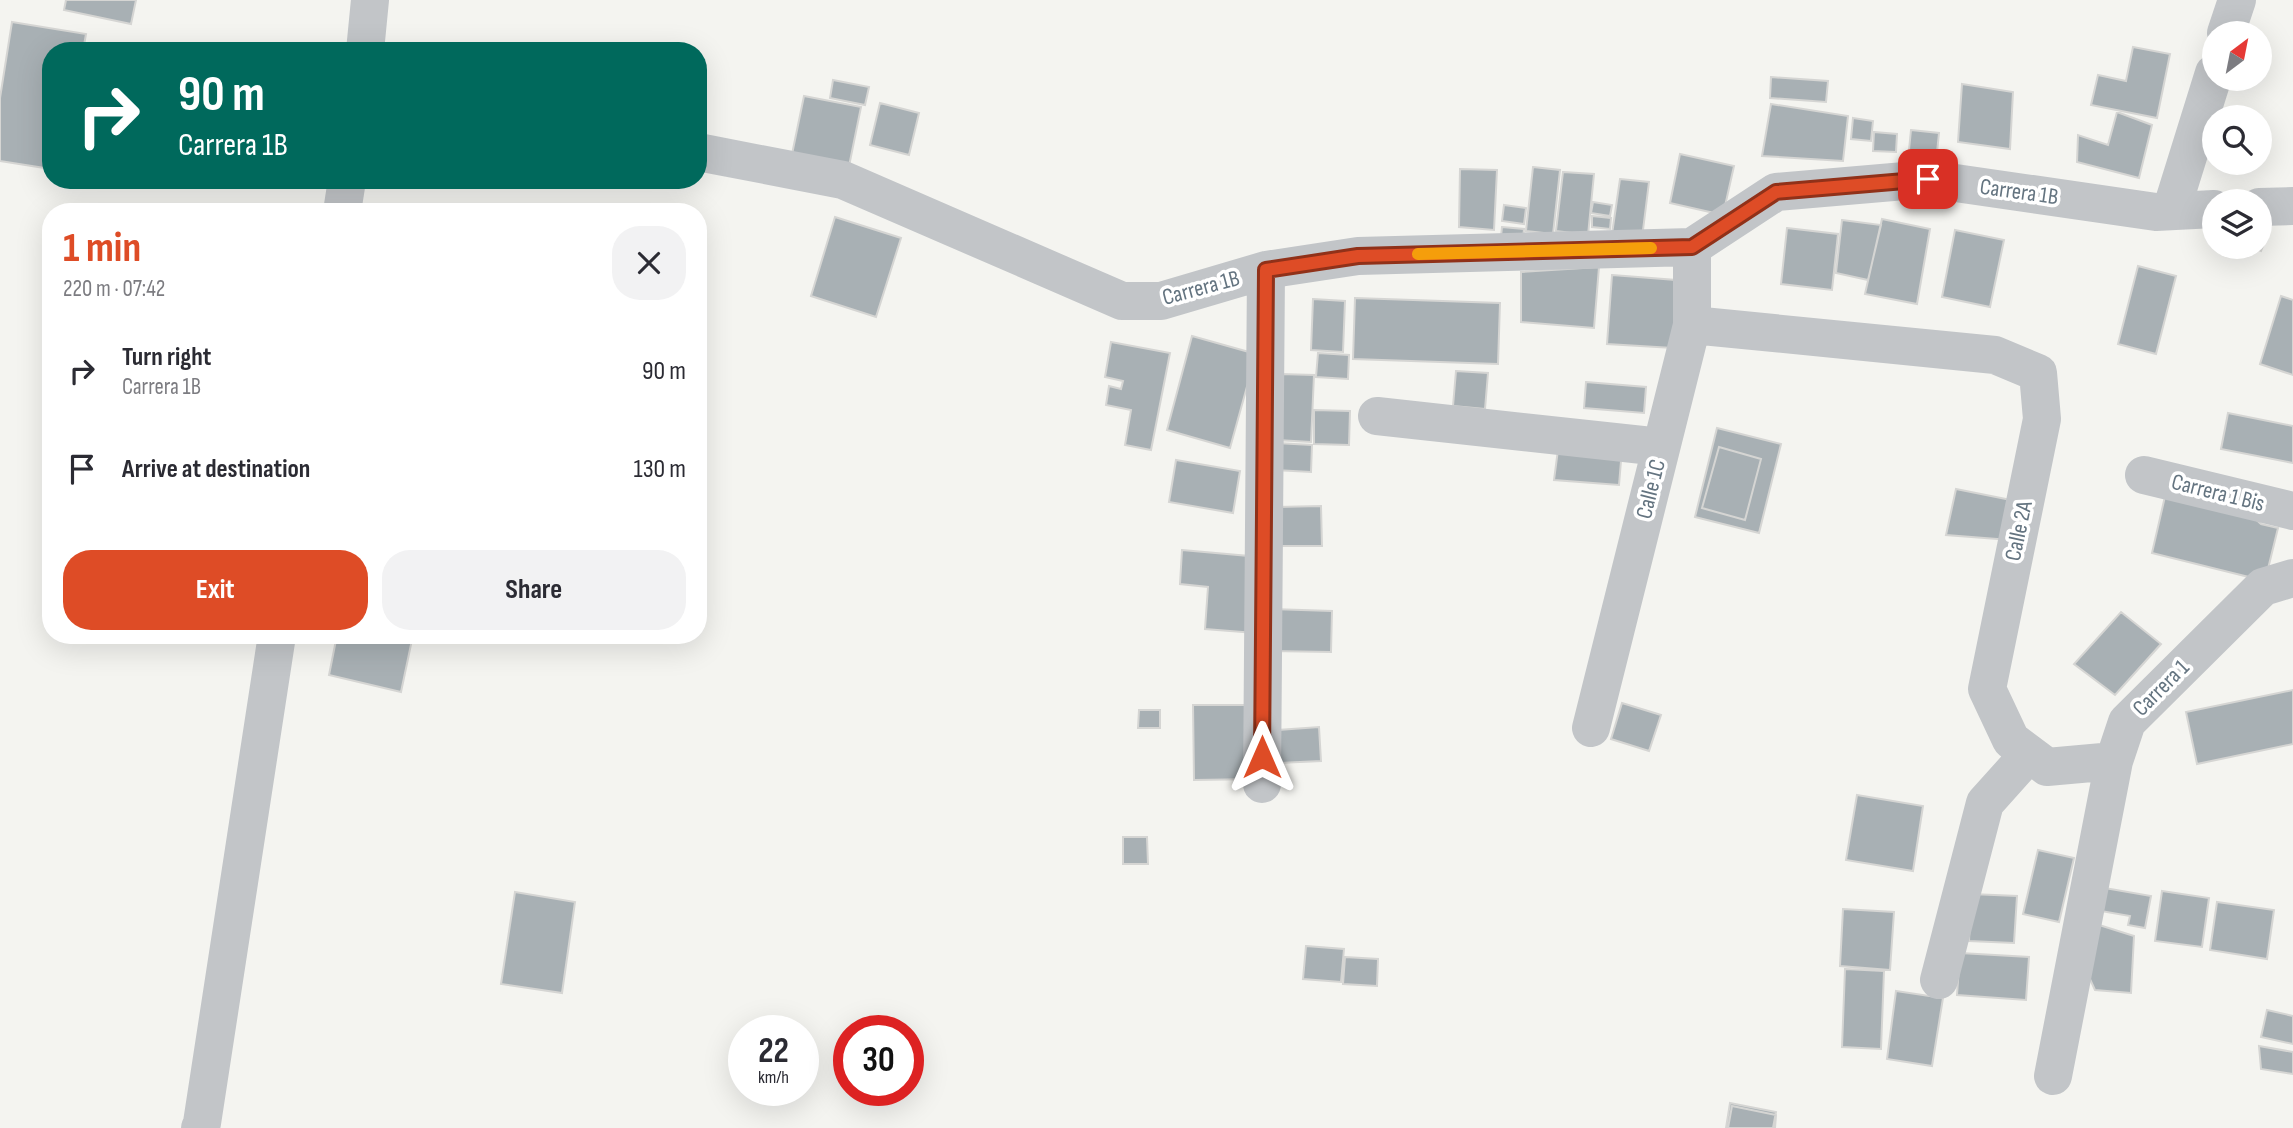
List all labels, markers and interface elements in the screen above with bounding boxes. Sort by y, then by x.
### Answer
north arrow [2202,21,2272,91]
map controls [2202,21,2272,259]
text: 90 m [178,66,265,125]
icon: right [63,70,154,161]
button: search [2202,105,2272,175]
text: Carrera 1B [178,126,288,165]
pin [1898,149,1958,209]
icon: arrive [1909,160,1947,198]
street label: Carrera 1B [1978,173,2060,211]
button: layers [2202,189,2272,259]
text: 1 min [63,223,141,274]
button: close [612,226,686,300]
street label: Carrera 1B [1159,264,1243,312]
text: 220 m · 07:42 [63,275,165,303]
text: Turn right [122,342,211,373]
icon: right [63,352,101,390]
text: 90 m [642,356,686,387]
text: Carrera 1B [122,373,201,401]
icon: arrive [63,450,101,488]
text: Arrive at destination [122,454,310,485]
text: 130 m [634,454,686,485]
street label: Calle 1C [1630,456,1672,522]
street label: Carrera 1 Bis [2169,468,2267,518]
street label: Calle 2A [1999,498,2039,563]
button: Exit [63,550,368,630]
button: Share [382,550,686,630]
street label: Carrera 1 [2127,654,2195,722]
position arrow [1225,720,1299,794]
speed limit sign: 30 [833,1015,924,1106]
text: 22 [758,1030,789,1073]
text: km/h [758,1067,789,1088]

